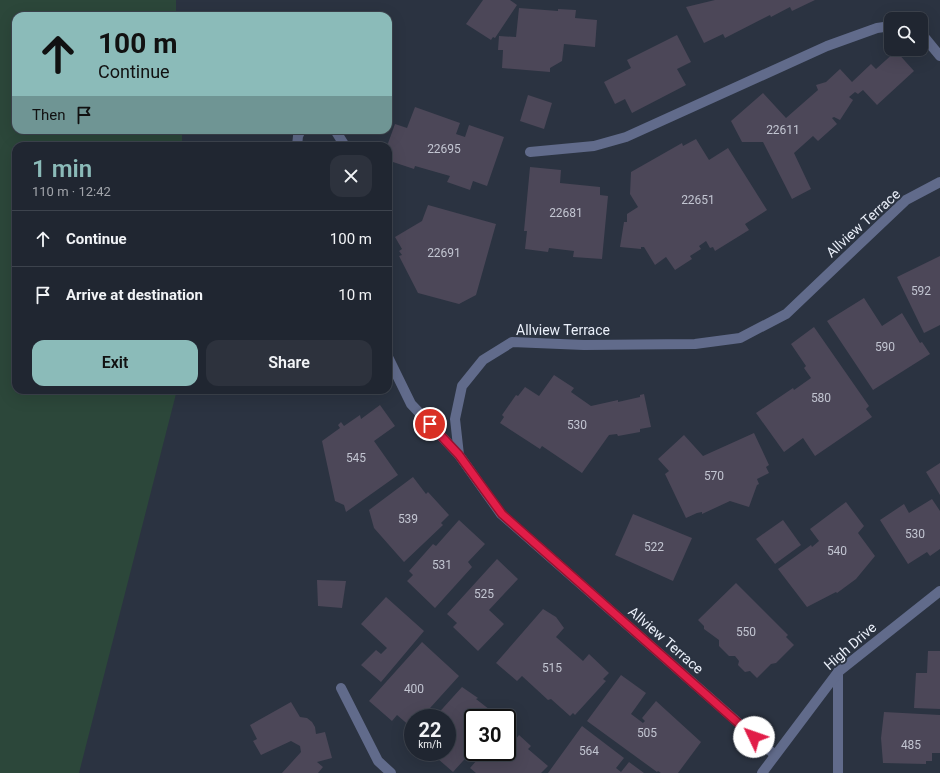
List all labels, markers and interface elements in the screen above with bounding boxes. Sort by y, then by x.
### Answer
map controls [884,12,928,56]
button: search [884,12,928,56]
text: 100 m [98,27,177,60]
icon: ahead [32,28,84,80]
text: Continue [98,61,170,82]
icon: arrive [73,104,95,126]
text: Then [32,106,65,124]
house number: 22611 [766,123,800,137]
house number: 22695 [427,142,461,156]
text: 1 min [32,155,92,183]
button: close [330,155,372,197]
text: 110 m · 12:42 [32,184,111,199]
street label: Allview Terrace [823,186,903,260]
house number: 22651 [681,193,715,207]
house number: 22681 [549,206,583,220]
icon: ahead [32,228,54,250]
text: Continue [66,230,127,248]
text: 100 m [330,230,372,248]
house number: 22691 [427,246,461,260]
icon: arrive [32,284,54,306]
house number: 592 [911,284,931,298]
text: Arrive at destination [66,286,203,304]
text: 10 m [338,286,372,304]
street label: Allview Terrace [516,322,610,338]
button: Exit [32,340,198,386]
button: Share [206,340,372,386]
house number: 590 [875,340,895,354]
house number: 580 [811,391,831,405]
pin [413,407,447,441]
icon: arrive [419,413,441,435]
house number: 530 [567,418,587,432]
house number: 545 [346,451,366,465]
house number: 570 [704,469,724,483]
house number: 539 [398,512,418,526]
house number: 530 [905,527,925,541]
house number: 522 [644,540,664,554]
house number: 540 [827,544,847,558]
house number: 531 [432,558,452,572]
house number: 525 [474,587,494,601]
street label: Allview Terrace [625,603,707,677]
street label: High Drive [821,619,879,673]
house number: 550 [736,625,756,639]
house number: 515 [542,661,562,675]
house number: 400 [404,682,424,696]
speed limit sign: 30 [464,709,516,761]
position arrow [733,716,775,758]
text: 22 [419,718,441,742]
house number: 505 [637,726,657,740]
house number: 485 [901,738,921,752]
text: km/h [418,739,442,750]
house number: 564 [579,744,599,758]

